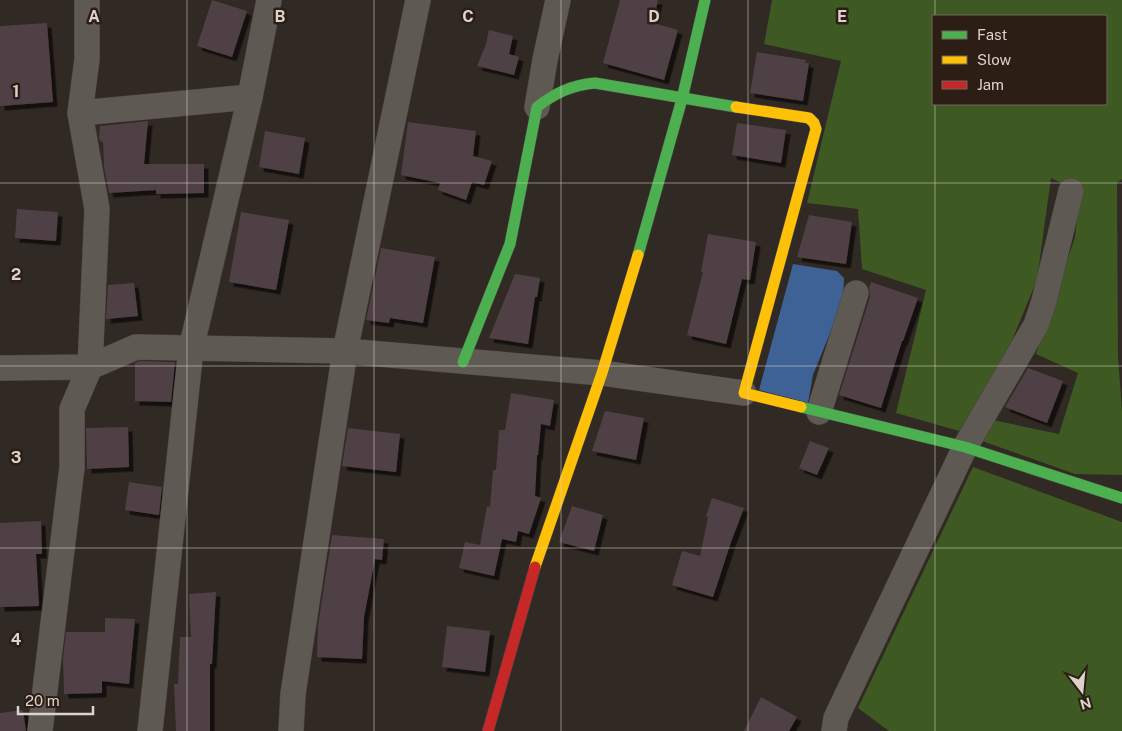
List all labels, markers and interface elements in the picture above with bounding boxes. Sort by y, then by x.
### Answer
text: A [88,7,100,26]
text: B [275,7,286,26]
text: C [462,7,474,26]
text: D [648,7,660,26]
text: E [837,7,847,26]
legend [932,15,1107,105]
text: Fast [977,26,1007,43]
text: Slow [977,51,1012,68]
text: Jam [977,76,1004,93]
text: 1 [13,82,19,101]
text: 2 [11,265,21,284]
text: 3 [11,448,21,467]
text: 4 [11,630,22,649]
north arrow [1057,666,1107,716]
scale bar [18,684,92,716]
text: 20 m [25,692,60,709]
text: N [1078,694,1093,713]

